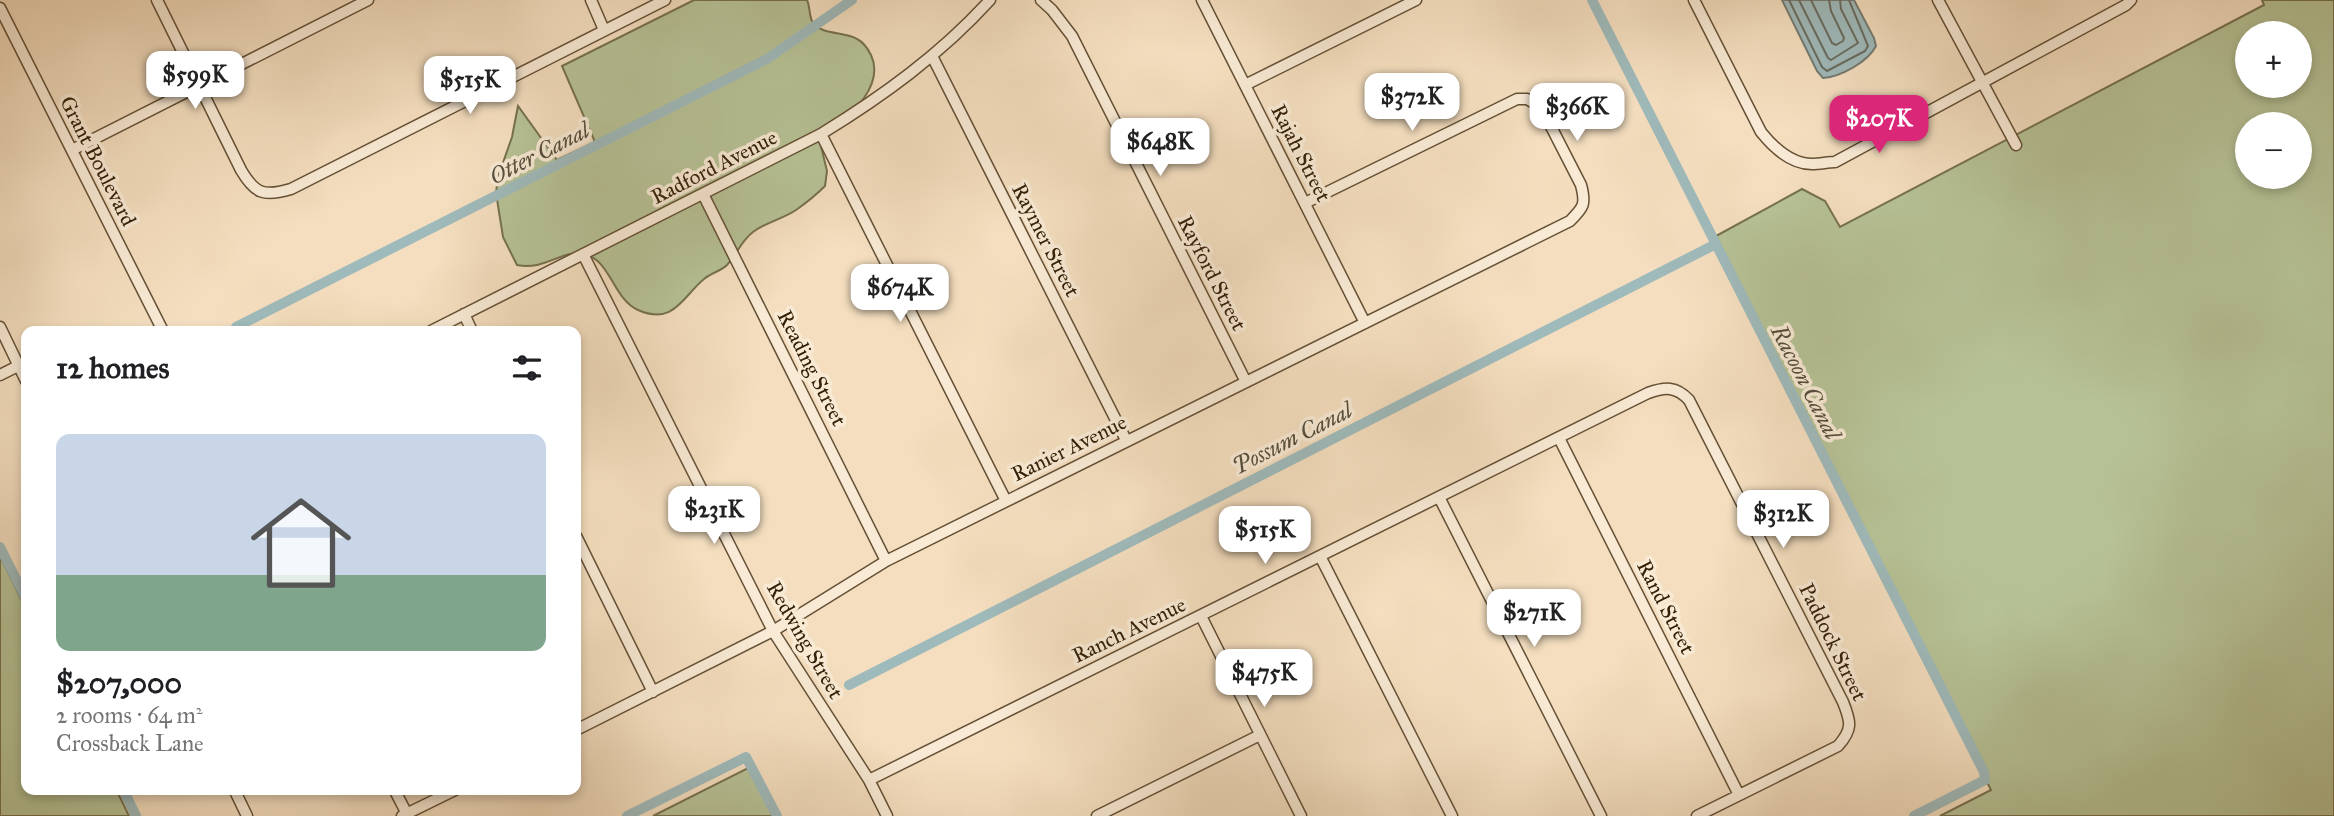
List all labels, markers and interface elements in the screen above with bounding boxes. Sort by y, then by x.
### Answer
map controls [2235,21,2312,189]
button: + [2235,21,2312,98]
pin: $599K [146,52,244,111]
pin: $515K [421,57,519,116]
text: $599K [162,60,228,88]
text: $515K [440,65,500,93]
pin: $372K [1363,74,1461,133]
text: $372K [1381,82,1443,110]
pin: $366K [1528,83,1626,143]
street label: Grant Boulevard [54,92,142,231]
text: $366K [1546,92,1608,120]
pin: $207K [1830,96,1928,155]
street label: Rajah Street [1265,100,1337,207]
text: $207K [1845,104,1913,132]
button: − [2235,112,2312,189]
water label: Otter Canal [484,115,595,190]
pin: $648K [1111,118,1209,178]
street label: Radford Avenue [647,124,781,210]
text: $648K [1127,127,1193,155]
street label: Raymer Street [1006,179,1086,302]
street label: Rayford Street [1172,211,1252,335]
pin: $674K [851,264,949,324]
text: $674K [867,273,933,301]
street label: Reading Street [772,306,853,431]
water label: Racoon Canal [1765,319,1848,446]
icon: filters [508,349,546,387]
text: 12 homes [56,350,169,386]
water label: Possum Canal [1227,395,1358,480]
street label: Ranier Avenue [1007,409,1131,487]
icon: home [238,480,364,606]
pin: $231K [665,486,763,546]
pin: $312K [1734,490,1832,550]
text: $231K [684,495,744,523]
text: $312K [1753,499,1813,527]
pin: $515K [1216,506,1314,566]
text: $515K [1235,515,1295,543]
street label: Rand Street [1631,556,1701,659]
street label: Redwing Street [761,577,849,704]
street label: Paddock Street [1793,579,1873,706]
pin: $271K [1485,590,1583,649]
street label: Ranch Avenue [1068,591,1190,669]
text: $271K [1503,598,1565,626]
pin: $475K [1215,650,1313,709]
text: $475K [1232,658,1296,686]
text: $207,000 [56,665,182,701]
text: 2 rooms · 64 m² [56,701,202,729]
text: Crossback Lane [56,729,204,757]

